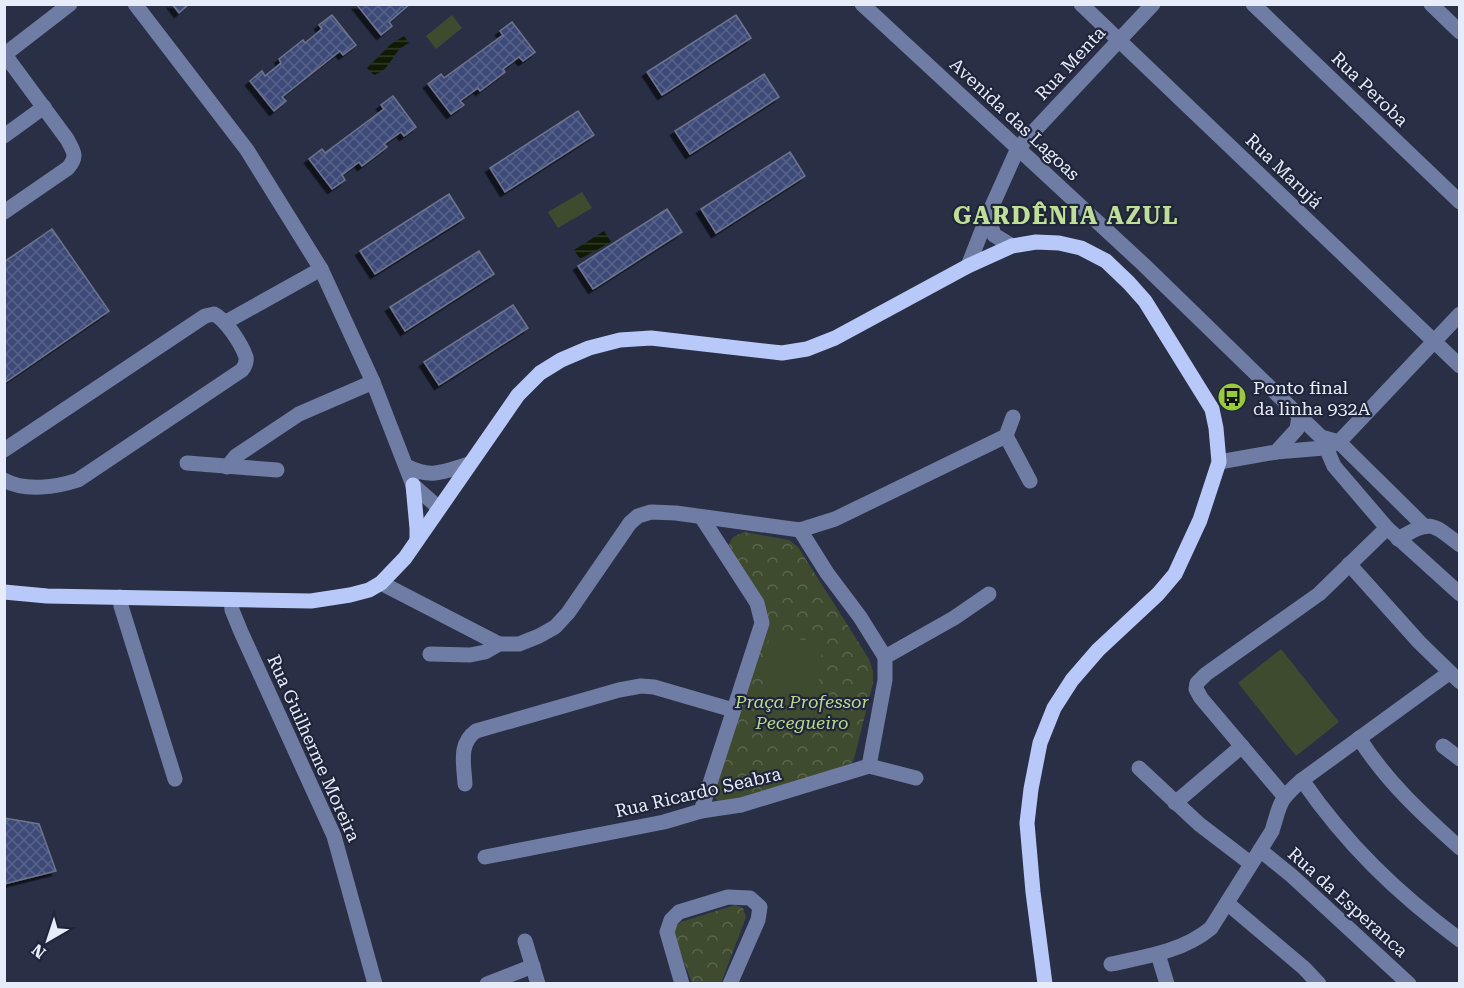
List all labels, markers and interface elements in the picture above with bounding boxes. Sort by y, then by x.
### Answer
street label: Rua Menta [1031,22,1109,104]
street label: Rua Peroba [1327,47,1413,131]
street label: Avenida das Lagoas [946,53,1084,185]
street label: Rua Marujá [1241,129,1327,213]
district label: GARDÊNIA AZUL [953,201,1179,230]
place label: Ponto final da linha 932A [1253,377,1371,419]
bus stop icon: Ponto final da linha 932A [1216,381,1248,413]
street label: Rua Guilherme Moreira [263,651,365,845]
park label: Praça Professor Pecegueiro [734,691,869,733]
street label: Rua Ricardo Seabra [613,763,783,821]
street label: Rua da Esperanca [1284,843,1412,961]
north arrow [18,910,78,970]
text: N [28,940,50,963]

